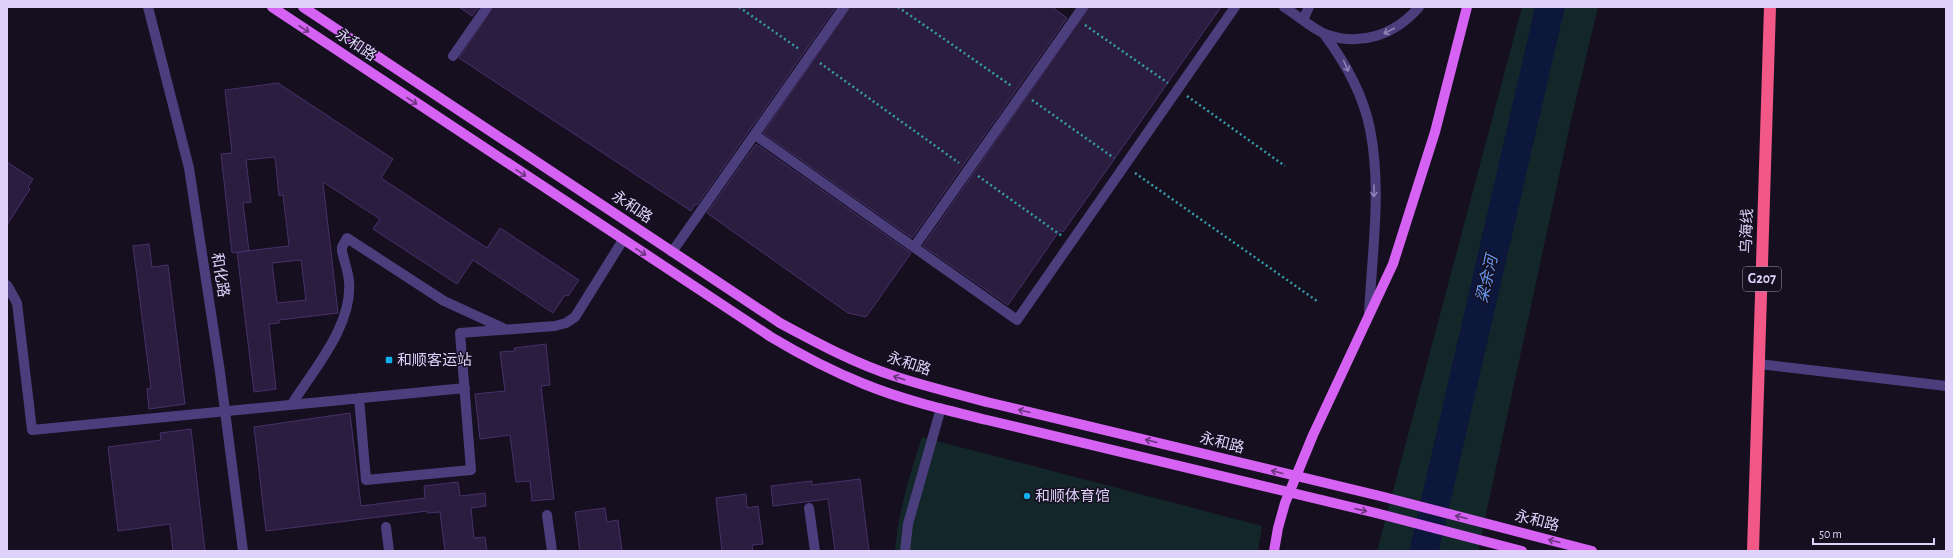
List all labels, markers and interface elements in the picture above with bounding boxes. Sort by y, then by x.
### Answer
one-way arrow [298,25,310,33]
street label: 永和路 [333,25,379,64]
one-way arrow [1383,28,1395,35]
one-way arrow [1343,60,1350,72]
one-way arrow [407,96,418,105]
one-way arrow [515,168,526,177]
one-way arrow [1371,184,1378,197]
street label: 永和路 [609,187,655,226]
street label: 乌海线 [1738,208,1755,254]
one-way arrow [635,248,646,256]
street label: 和化路 [209,251,233,298]
water label: 梁余河 [1473,251,1501,304]
road number: G207 [1743,267,1781,291]
street label: 永和路 [885,349,933,378]
place label: 和顺客运站 [397,352,472,368]
marker: 和顺客运站 [384,355,394,365]
one-way arrow [893,373,905,381]
one-way arrow [1018,407,1031,414]
street label: 永和路 [1198,429,1246,456]
one-way arrow [1144,437,1157,445]
one-way arrow [1271,467,1284,475]
place label: 和顺体育馆 [1035,488,1110,504]
marker: 和顺体育馆 [1022,491,1032,501]
one-way arrow [1354,507,1367,514]
street label: 永和路 [1513,507,1561,534]
one-way arrow [1454,513,1467,520]
scale bar [1813,520,1934,546]
text: 50 m [1819,528,1842,540]
one-way arrow [1548,537,1561,545]

